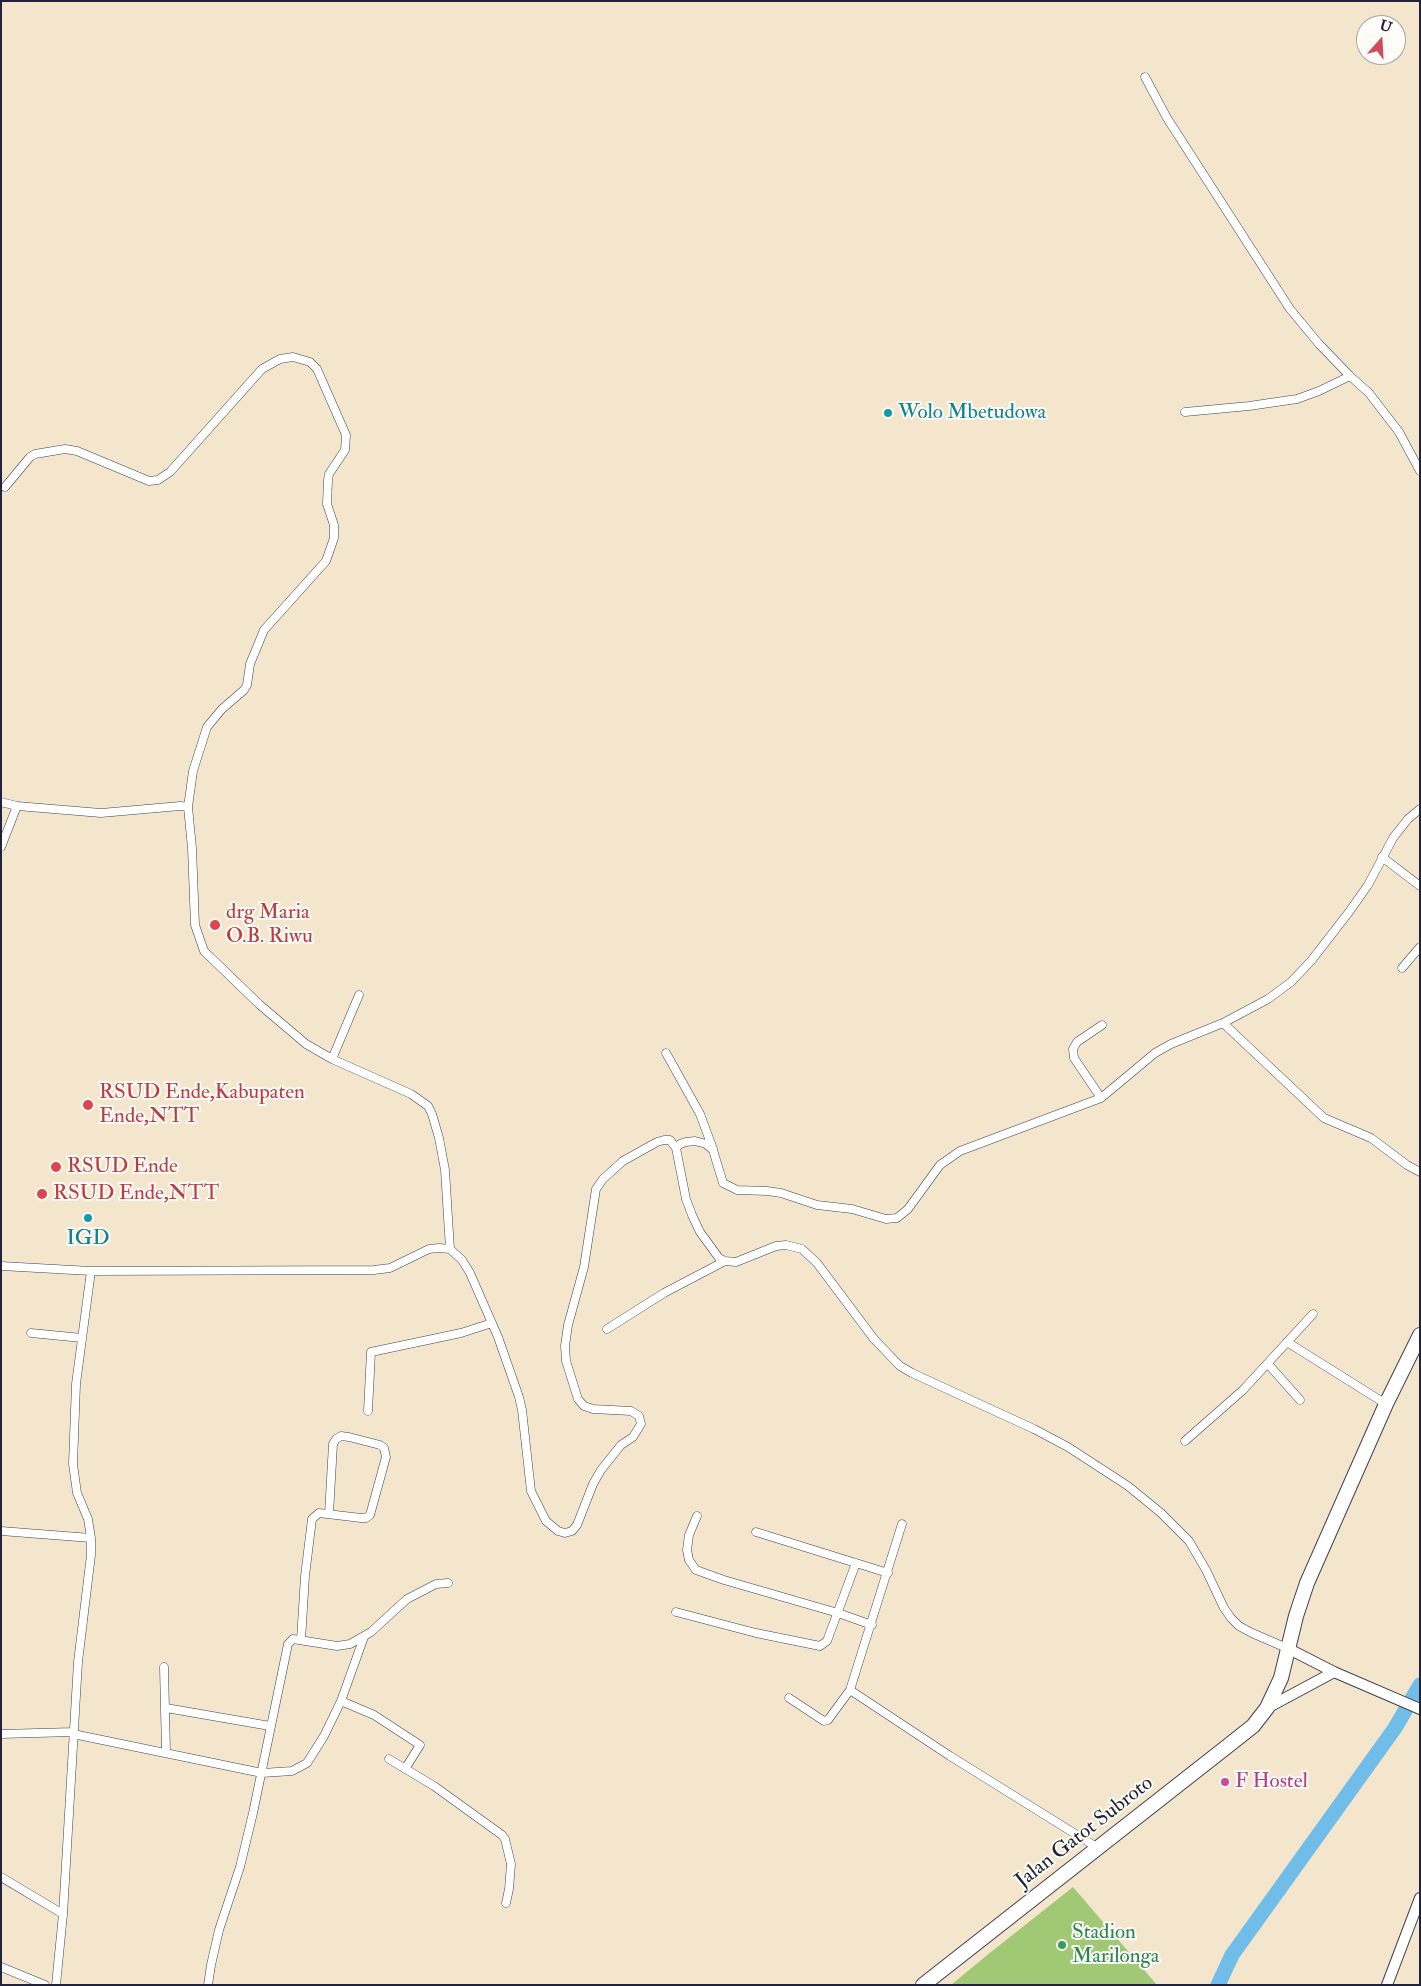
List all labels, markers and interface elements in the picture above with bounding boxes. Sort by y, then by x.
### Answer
north arrow [1356,15,1406,65]
text: U [1377,16,1394,36]
place label: Wolo Mbetudowa [898,400,1046,426]
marker: Wolo Mbetudowa [882,407,894,419]
place label: drg Maria O.B. Riwu [226,900,313,950]
marker: drg Maria O.B. Riwu [208,918,222,932]
place label: RSUD Ende,Kabupaten Ende,NTT [99,1080,305,1130]
marker: RSUD Ende,Kabupaten Ende,NTT [81,1098,95,1112]
place label: RSUD Ende [67,1154,178,1180]
marker: RSUD Ende [49,1160,63,1174]
place label: RSUD Ende,NTT [53,1181,219,1207]
marker: RSUD Ende,NTT [35,1187,49,1201]
marker: IGD [82,1212,94,1224]
place label: IGD [66,1226,110,1252]
place label: F Hostel [1235,1769,1308,1795]
street label: Jalan Gatot Subroto [1011,1771,1159,1895]
marker: F Hostel [1219,1776,1231,1788]
place label: Stadion Marilonga [1072,1920,1159,1970]
marker: Stadion Marilonga [1056,1939,1068,1951]

